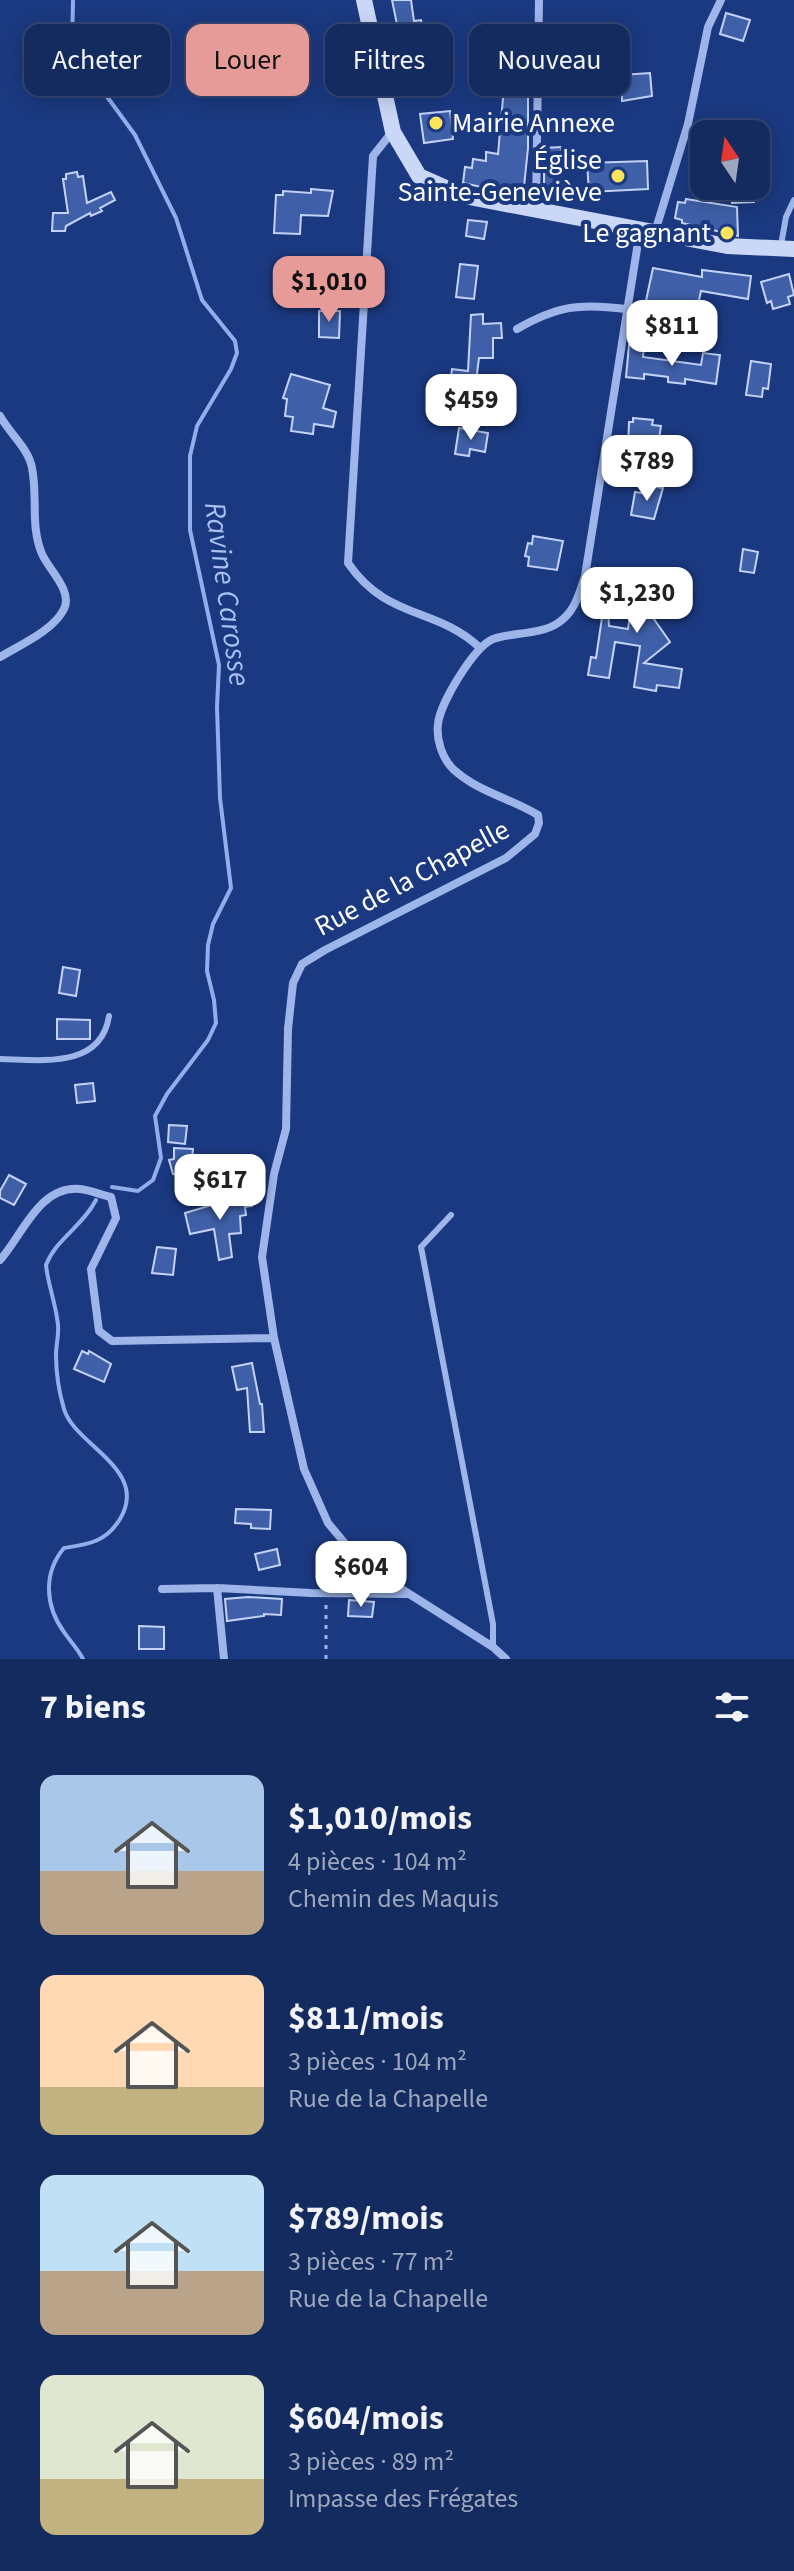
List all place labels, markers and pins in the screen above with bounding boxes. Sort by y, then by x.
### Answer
place label: Mairie Annexe [452,103,615,143]
marker: Mairie Annexe [427,114,445,132]
place label: Église Sainte-Geneviève [397,140,602,212]
marker: Église Sainte-Geneviève [609,167,627,185]
place label: Le gagnant [582,213,712,253]
marker: Le gagnant [718,224,736,242]
pin: $1,010 [264,256,394,324]
pin: $811 [625,300,719,368]
pin: $459 [424,374,518,442]
pin: $789 [600,435,694,503]
pin: $1,230 [572,567,702,635]
pin: $617 [173,1154,267,1222]
pin: $604 [314,1541,408,1609]

